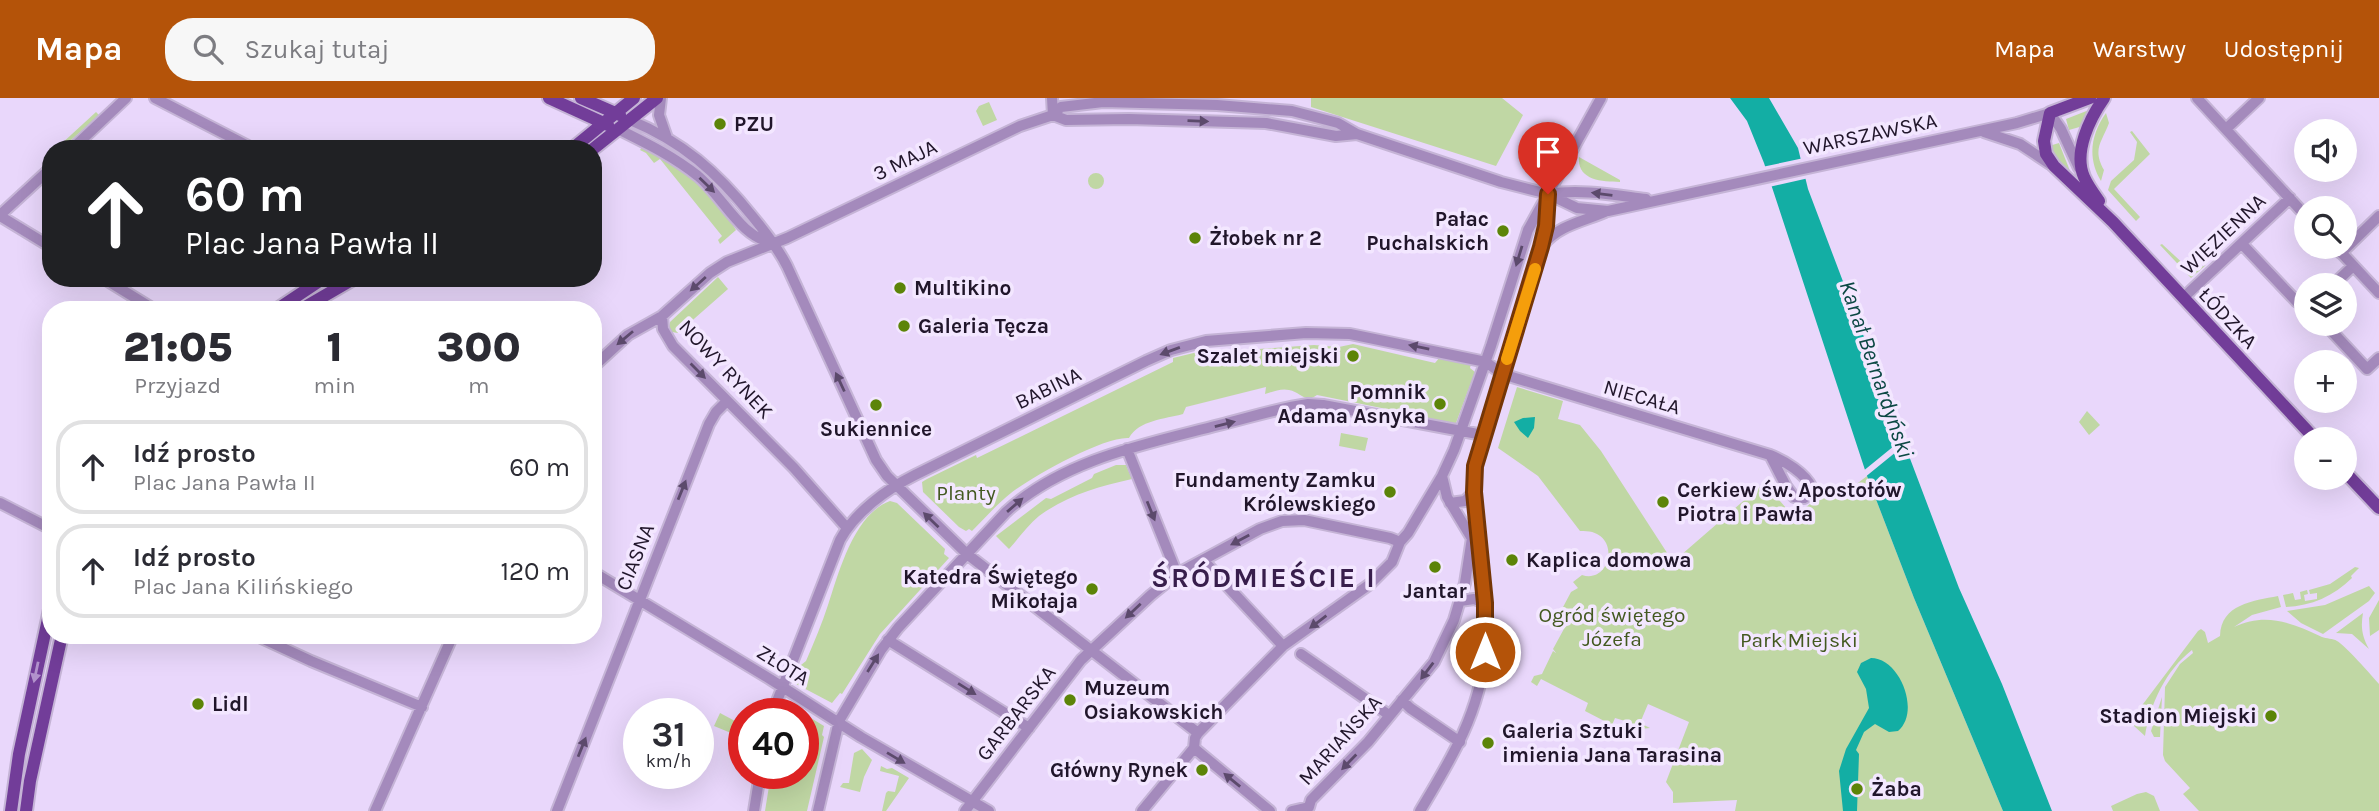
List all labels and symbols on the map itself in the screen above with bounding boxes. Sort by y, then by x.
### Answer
street label: WARSZAWSKA [1801,108,1939,160]
place label: PZU [734,112,774,136]
one-way arrow [1187,115,1209,126]
marker: PZU [712,116,728,132]
pin [1518,122,1578,194]
street label: 3 MAJA [869,134,941,186]
one-way arrow [698,177,716,193]
one-way arrow [1591,188,1613,199]
street label: WIĘZIENNA [2176,189,2270,279]
place label: Pałac Puchalskich [1366,207,1489,255]
marker: Pałac Puchalskich [1495,223,1511,239]
place label: Żłobek nr 2 [1209,225,1322,250]
marker: Żłobek nr 2 [1187,230,1203,246]
one-way arrow [1514,245,1524,266]
one-way arrow [690,276,707,291]
place label: Multikino [914,276,1011,300]
water label: Kanał Bernardyński [1833,277,1920,461]
marker: Multikino [892,280,908,296]
street label: ŁÓDZKA [2194,283,2262,353]
place label: Galeria Tęcza [918,314,1049,338]
street label: NOWY RYNEK [674,315,778,424]
marker: Galeria Tęcza [896,318,912,334]
one-way arrow [617,330,634,345]
one-way arrow [1408,342,1430,353]
place label: Szalet miejski [1196,344,1339,368]
one-way arrow [1160,346,1181,357]
marker: Szalet miejski [1345,348,1361,364]
street label: BABINA [1011,362,1085,414]
one-way arrow [689,363,706,379]
one-way arrow [835,372,846,392]
street label: NIECAŁA [1601,375,1683,419]
place label: Pomnik Adama Asnyka [1278,380,1427,428]
marker: Pomnik Adama Asnyka [1432,396,1448,412]
marker: Sukiennice [868,397,884,413]
place label: Sukiennice [820,417,932,441]
one-way arrow [1214,418,1236,429]
place label: Fundamenty Zamku Królewskiego [1174,468,1376,516]
place label: Cerkiew św. Apostołów Piotra i Pawła [1677,478,1902,526]
one-way arrow [677,479,688,500]
park label: Planty [936,481,996,505]
marker: Fundamenty Zamku Królewskiego [1382,484,1398,500]
marker: Cerkiew św. Apostołów Piotra i Pawła [1655,494,1671,510]
one-way arrow [1006,498,1023,513]
one-way arrow [1146,501,1157,522]
one-way arrow [923,512,940,528]
street label: CIASNA [611,520,659,594]
one-way arrow [1230,533,1250,545]
place label: Kaplica domowa [1526,548,1692,572]
marker: Kaplica domowa [1504,552,1520,568]
marker: Jantar [1427,559,1443,575]
district label: ŚRÓDMIEŚCIE I [1151,560,1377,594]
place label: Katedra Świętego Mikołaja [903,563,1078,613]
place label: Jantar [1403,579,1468,603]
marker: Katedra Świętego Mikołaja [1084,581,1100,597]
one-way arrow [1125,602,1142,618]
park label: Ogród świętego Józefa [1538,603,1686,651]
one-way arrow [1309,614,1327,629]
position arrow [1448,615,1522,689]
park label: Park Miejski [1740,628,1858,652]
street label: ZŁOTA [752,640,814,690]
one-way arrow [867,653,880,672]
one-way arrow [31,661,42,683]
street label: GARBARSKA [971,661,1061,765]
one-way arrow [1420,661,1434,680]
place label: Muzeum Osiakowskich [1084,676,1223,724]
one-way arrow [957,683,976,696]
street label: MARIAŃSKA [1293,690,1387,790]
place label: Lidl [212,692,249,716]
marker: Muzeum Osiakowskich [1062,692,1078,708]
marker: Lidl [190,696,206,712]
speed limit sign: 40 [728,698,819,789]
place label: Stadion Miejski [2099,704,2257,728]
marker: Stadion Miejski [2263,708,2279,724]
place label: Galeria Sztuki imienia Jana Tarasina [1502,719,1722,767]
marker: Galeria Sztuki imienia Jana Tarasina [1480,735,1496,751]
one-way arrow [576,737,587,758]
one-way arrow [887,751,906,764]
one-way arrow [1342,753,1358,770]
place label: Główny Rynek [1050,758,1189,782]
marker: Główny Rynek [1194,762,1210,778]
one-way arrow [1224,772,1242,787]
place label: Żaba [1871,776,1922,801]
marker: Żaba [1849,781,1865,797]

